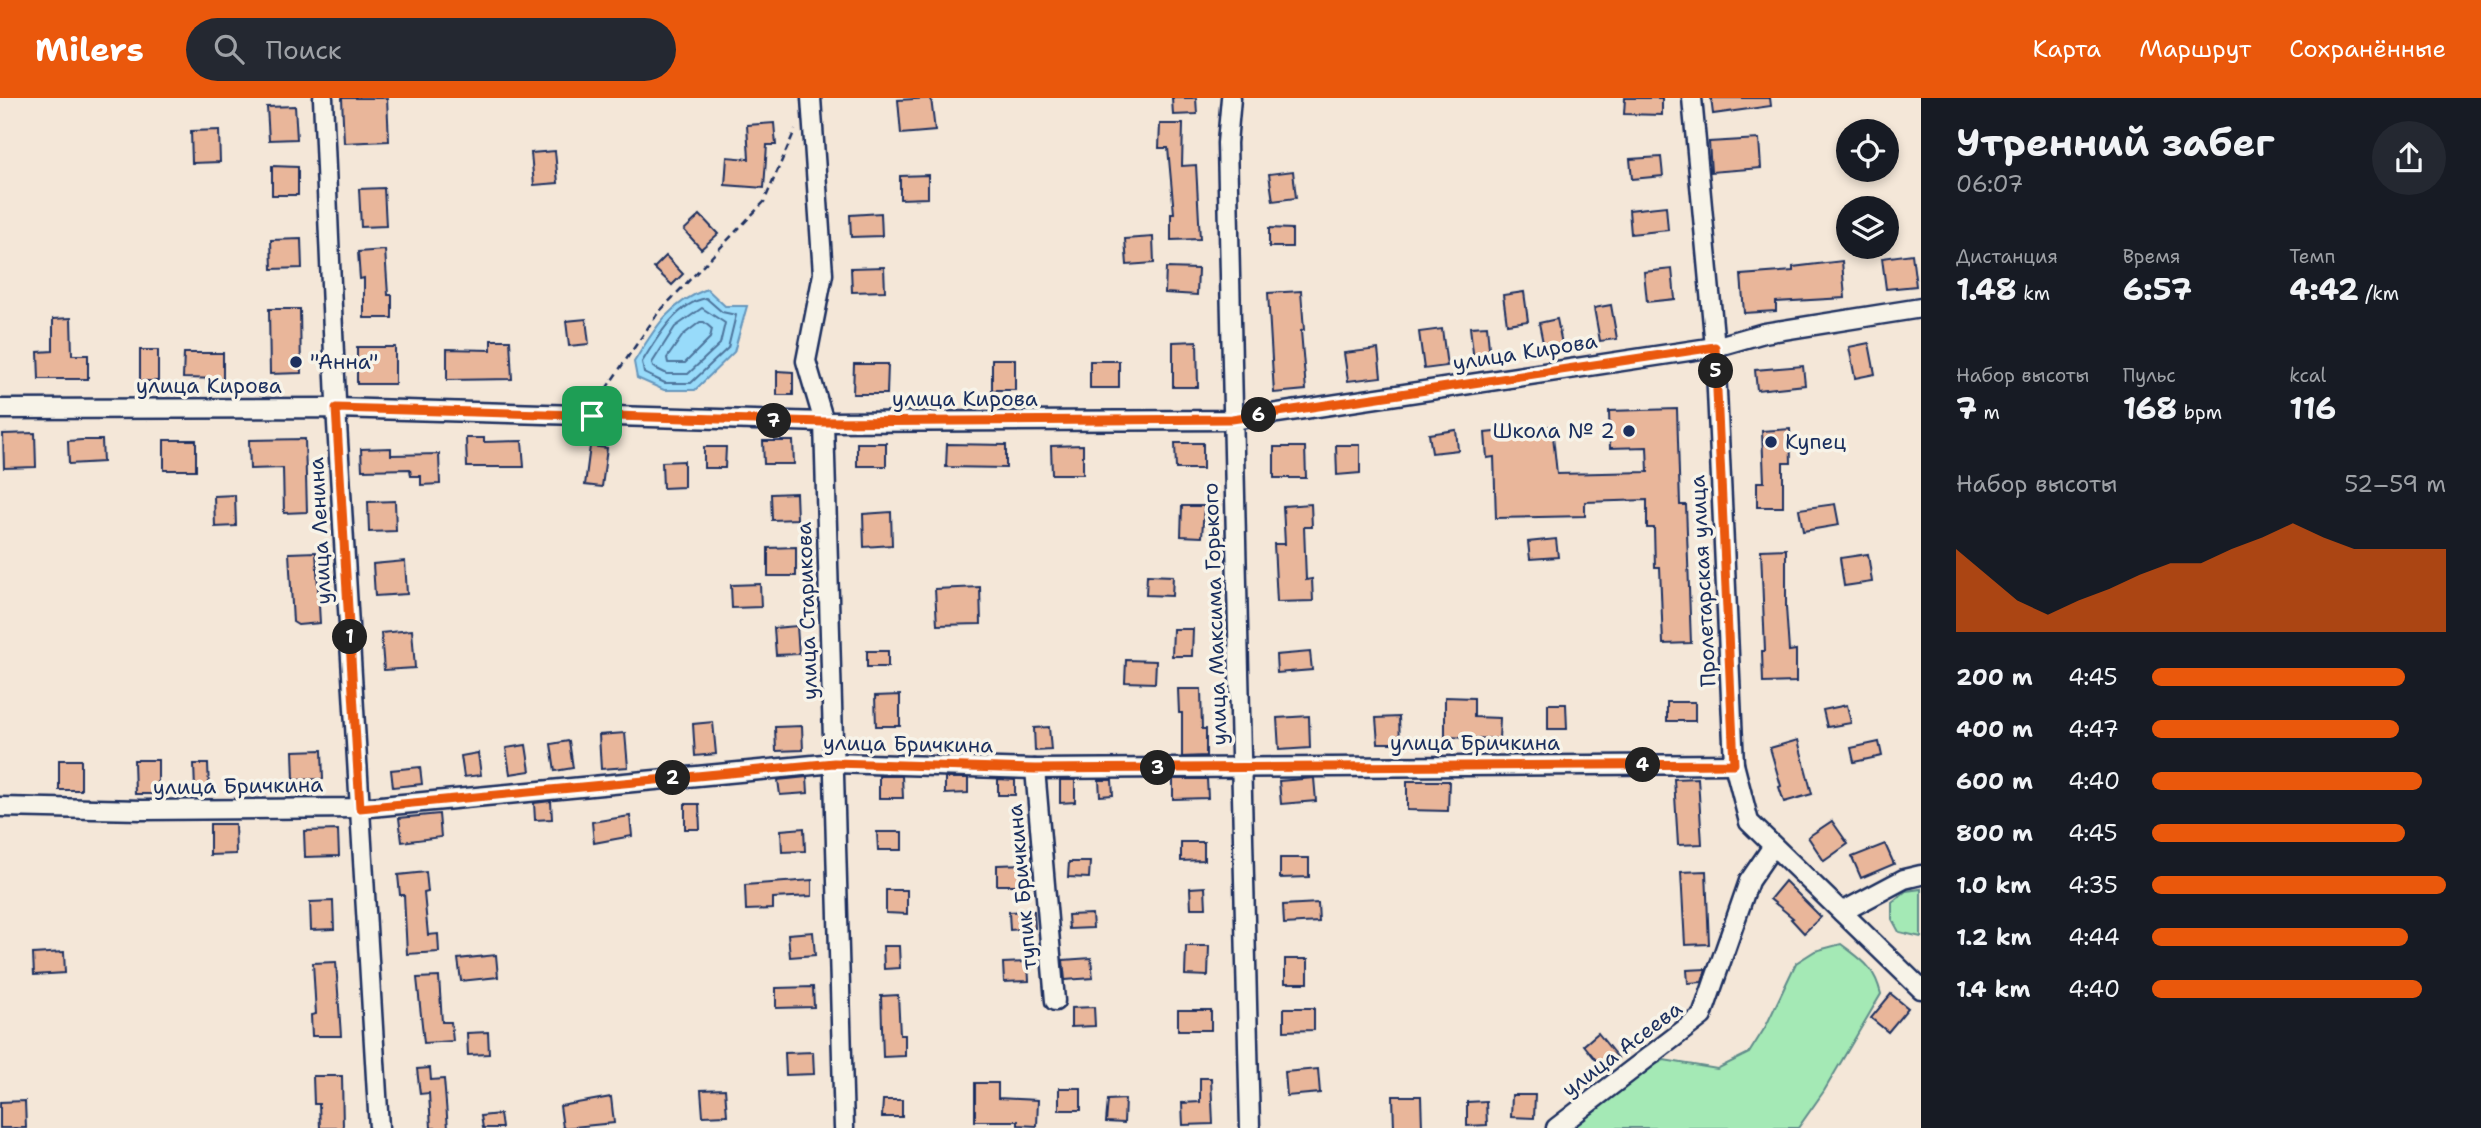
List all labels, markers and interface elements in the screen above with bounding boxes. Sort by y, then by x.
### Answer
search box [186,18,676,81]
text: Milers [35,27,144,72]
icon: search [210,30,248,68]
text: Поиск [266,32,342,67]
text: Карта [2033,33,2101,65]
text: Маршрут [2139,33,2251,65]
text: Сохранённые [2289,33,2446,65]
text: Утренний забег [1956,117,2274,168]
map controls [1836,119,1899,259]
button: locate [1836,119,1899,182]
button: share [2372,121,2446,195]
text: 06:07 [1956,169,2023,199]
button: layers [1836,196,1899,259]
text: Дистанция [1956,244,2058,269]
text: Время [2123,244,2181,269]
text: Темп [2289,244,2335,269]
text: 1.48 [1956,269,2017,310]
text: 6:57 [2123,269,2192,310]
text: 4:42 [2289,269,2359,310]
text: km [2017,281,2050,306]
text: /km [2359,281,2399,306]
street label: улица Кирова [1451,327,1599,377]
place label: "Анна" [310,348,378,376]
marker: "Анна" [288,354,304,370]
pin: 5 [1698,354,1734,388]
text: 5 [1710,358,1721,383]
text: Набор высоты [1956,363,2089,388]
text: Пульс [2123,363,2176,388]
text: kcal [2289,363,2326,388]
street label: улица Кирова [136,372,282,400]
street label: улица Кирова [892,385,1038,413]
pin [562,386,622,446]
text: 7 [1956,388,1977,429]
text: 168 [2123,388,2177,429]
text: 116 [2289,388,2336,429]
icon: arrive [573,397,611,435]
pin: 6 [1242,398,1276,432]
text: m [1977,400,2000,425]
text: bpm [2177,400,2222,425]
text: 6 [1252,402,1265,427]
pin: 7 [756,404,792,438]
text: 7 [767,408,780,433]
place label: Школа № 2 [1493,417,1615,445]
marker: Школа № 2 [1621,423,1637,439]
place label: Купец [1785,428,1846,456]
marker: Купец [1763,434,1779,450]
street label: улица Ленина [302,457,338,605]
text: Набор высоты [1956,469,2117,499]
text: 52–59 m [2344,469,2446,499]
street label: Пролетарская улица [1683,474,1723,688]
street label: улица Максима Горького [1196,482,1234,746]
street label: улица Старикова [790,521,824,701]
pin: 1 [332,620,368,654]
text: 1 [345,624,354,649]
text: 200 m [1956,662,2033,692]
text: 4:45 [2068,662,2118,692]
text: 400 m [1956,714,2033,744]
text: 4:47 [2068,714,2119,744]
street label: улица Бричкина [823,729,993,759]
street label: улица Бричкина [1390,729,1560,757]
pin: 4 [1626,748,1660,782]
pin: 3 [1140,750,1176,786]
text: 4 [1636,752,1649,777]
text: 3 [1151,755,1164,780]
pin: 2 [656,760,690,796]
text: 2 [666,765,679,790]
text: 600 m [1956,766,2033,796]
text: 4:40 [2068,766,2120,796]
street label: улица Бричкина [153,771,323,801]
street label: тупик Бричкина [1001,803,1043,971]
text: 800 m [1956,818,2033,848]
text: 4:45 [2068,818,2118,848]
text: 1.0 km [1956,870,2031,900]
text: 4:35 [2068,870,2118,900]
text: 1.2 km [1956,922,2032,952]
text: 4:44 [2068,922,2120,952]
text: 1.4 km [1956,974,2030,1004]
text: 4:40 [2068,974,2120,1004]
street label: улица Асеева [1556,995,1688,1103]

